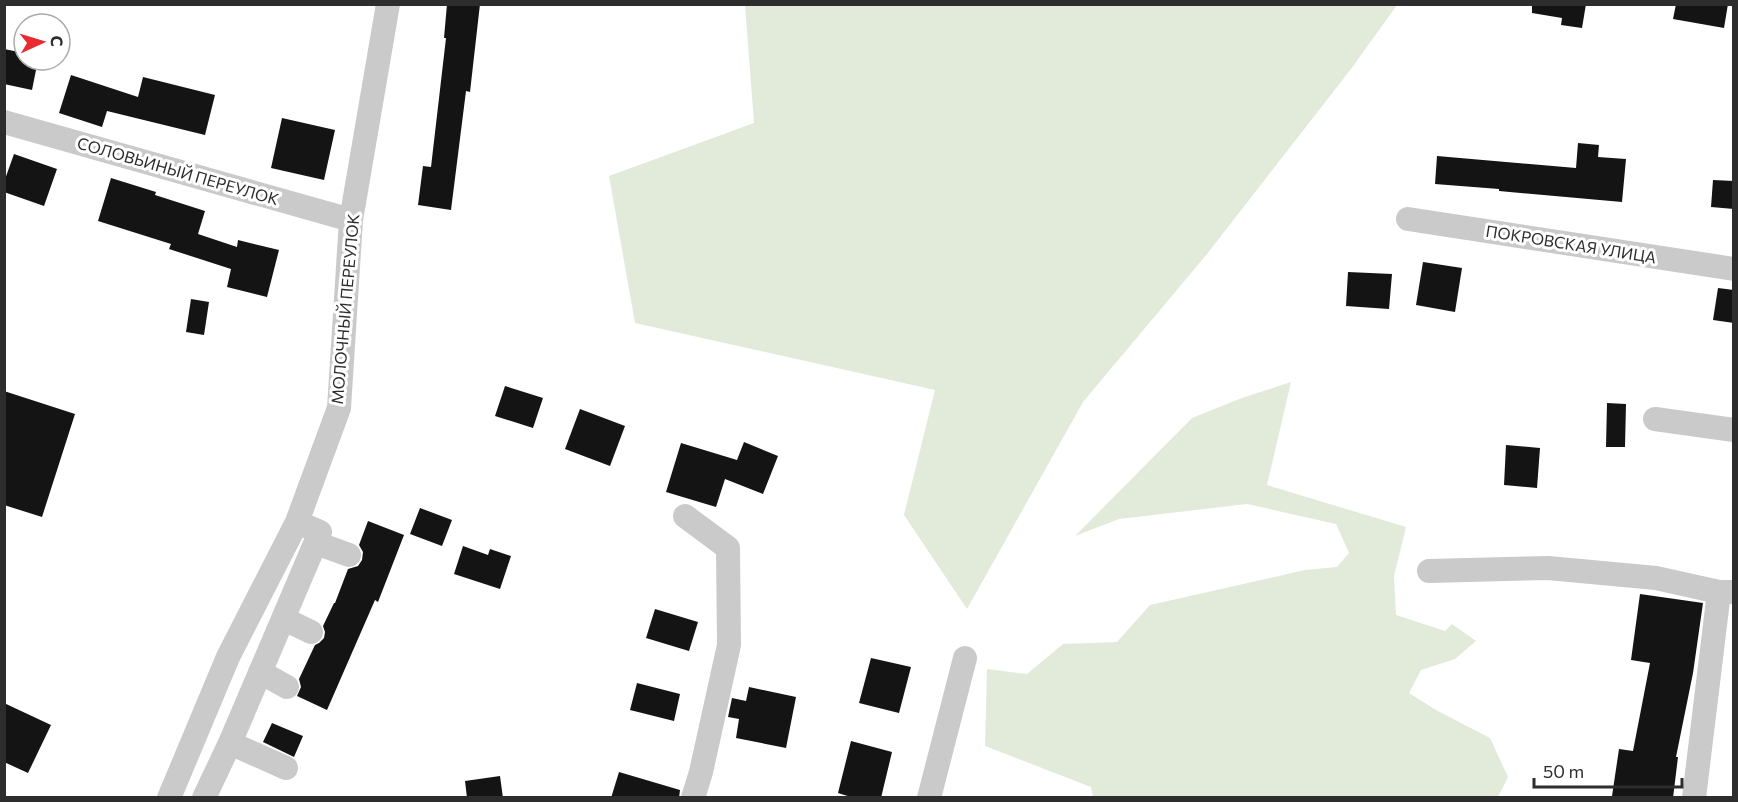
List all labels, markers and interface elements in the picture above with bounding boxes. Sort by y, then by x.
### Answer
north arrow [12,12,72,72]
text: С [48,35,67,47]
street label: СОЛОВЬИНЫЙ ПЕРЕУЛОК [75,133,281,209]
street label: МОЛОЧНЫЙ ПЕРЕУЛОК [327,213,362,405]
street label: ПОКРОВСКАЯ УЛИЦА [1484,221,1658,266]
scale bar [1534,751,1682,789]
text: 50 m [1543,760,1584,782]

